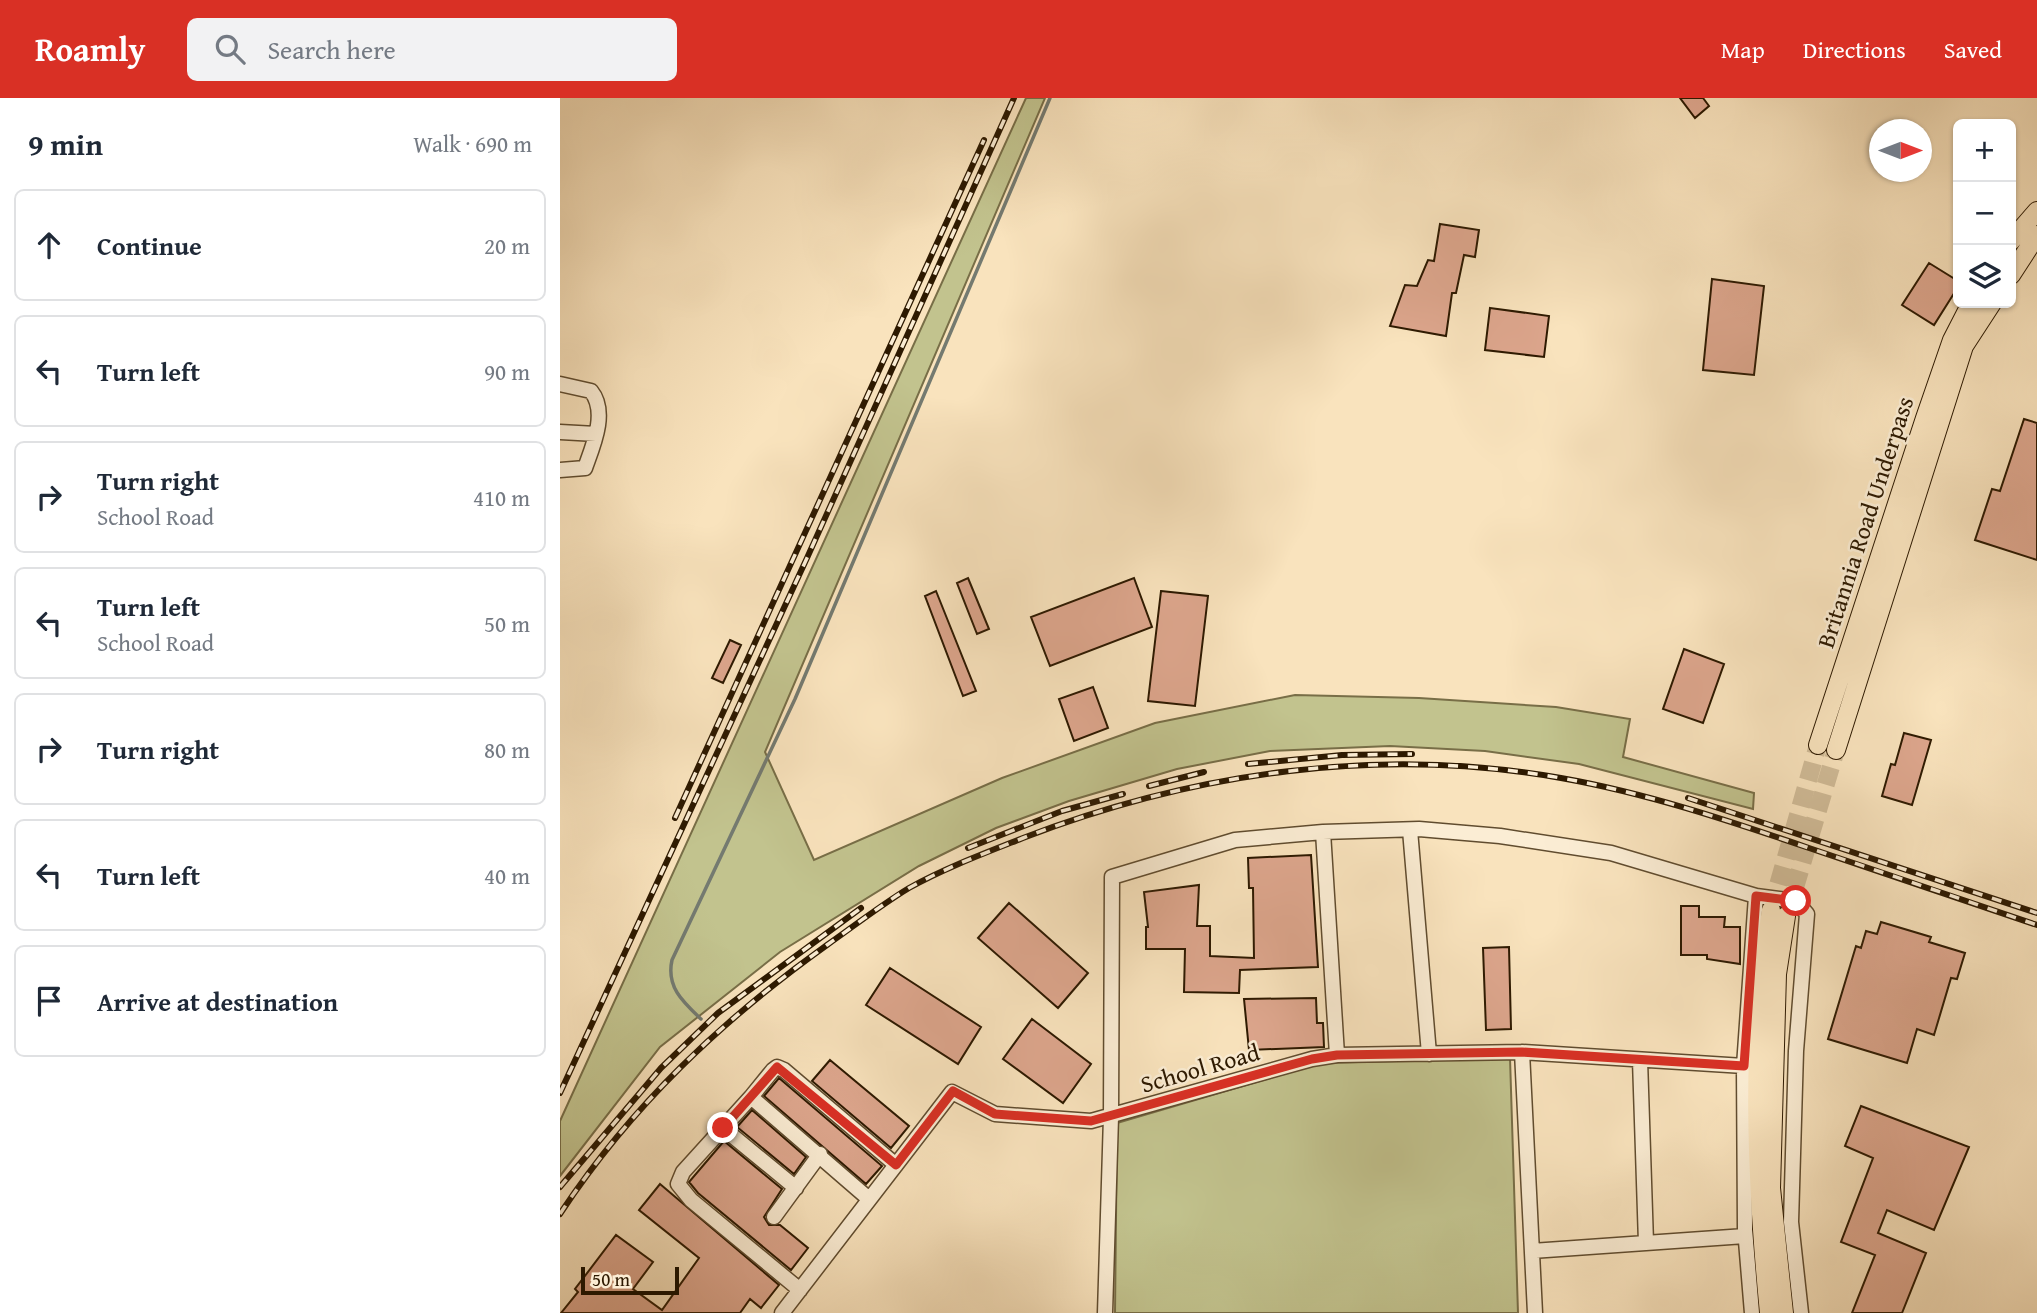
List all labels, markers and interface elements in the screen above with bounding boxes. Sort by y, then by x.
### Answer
search box [187,18,677,81]
text: Roamly [35,25,145,73]
icon: search [211,30,249,68]
text: Search here [267,30,396,69]
text: Map [1721,32,1765,67]
text: Directions [1803,32,1906,67]
text: Saved [1944,32,2002,67]
north arrow [1869,119,1932,182]
map controls [1953,119,2016,308]
button: + [1953,119,2016,182]
text: 9 min [28,122,103,166]
text: Walk · 690 m [413,127,532,160]
button: − [1953,182,2016,245]
icon: ahead [30,226,68,264]
text: Continue [97,226,202,265]
text: 20 m [484,229,530,262]
button: layers [1953,245,2016,308]
icon: left [30,352,68,390]
text: Turn left [97,352,200,391]
text: 90 m [484,355,530,388]
street label: Britannia Road Underpass [1808,392,1922,652]
text: Turn right [97,461,219,500]
icon: right [30,478,68,516]
text: 410 m [473,481,530,514]
text: School Road [97,500,214,533]
text: Turn left [97,587,200,626]
icon: left [30,604,68,642]
text: 50 m [484,607,530,640]
text: School Road [97,626,214,659]
icon: right [30,730,68,768]
text: Turn right [97,730,219,769]
text: 80 m [484,733,530,766]
icon: left [30,856,68,894]
text: Turn left [97,856,200,895]
text: 40 m [484,859,530,892]
route start [1780,885,1811,916]
icon: arrive [30,982,68,1020]
text: Arrive at destination [97,982,338,1021]
street label: School Road [1136,1034,1264,1102]
route end [707,1112,738,1143]
scale bar [581,1264,679,1296]
text: 50 m [592,1265,630,1293]

